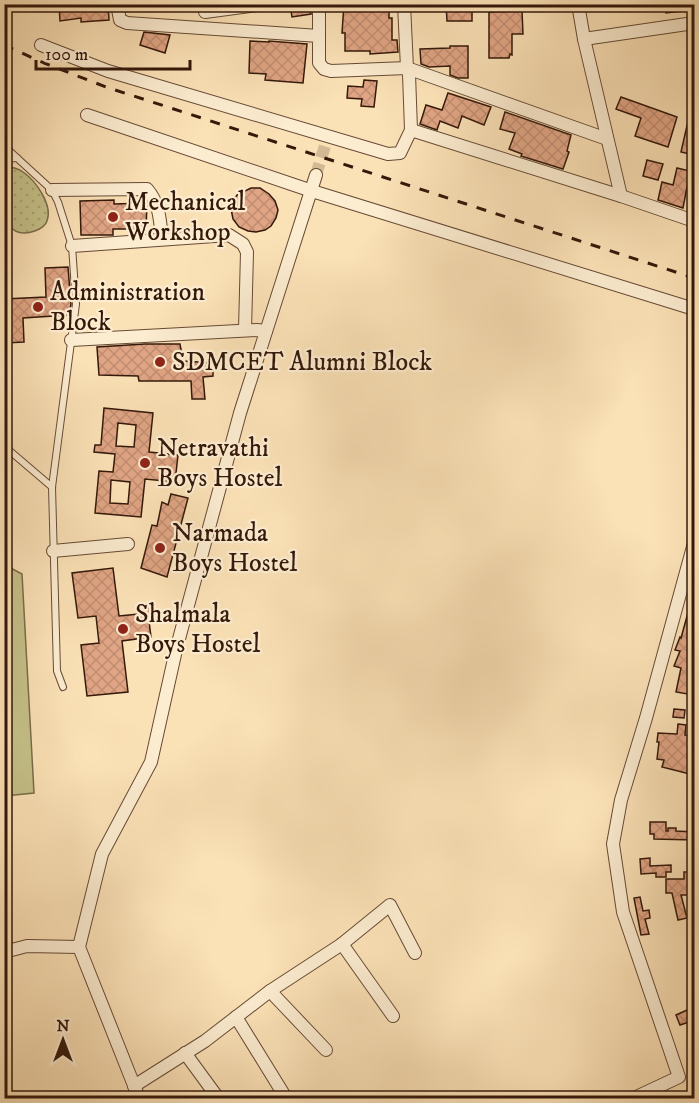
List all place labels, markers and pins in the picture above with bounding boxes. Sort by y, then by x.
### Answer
place label: Mechanical Workshop [124,186,246,249]
marker: Mechanical Workshop [106,210,120,224]
place label: Administration Block [50,276,205,339]
marker: Administration Block [31,300,45,314]
place label: SDMCET Alumni Block [172,346,432,379]
marker: SDMCET Alumni Block [153,355,167,369]
place label: Netravathi Boys Hostel [157,432,283,495]
marker: Netravathi Boys Hostel [138,456,152,470]
place label: Narmada Boys Hostel [172,517,298,580]
marker: Narmada Boys Hostel [153,541,167,555]
place label: Shalmala Boys Hostel [135,598,261,661]
marker: Shalmala Boys Hostel [116,622,130,636]

